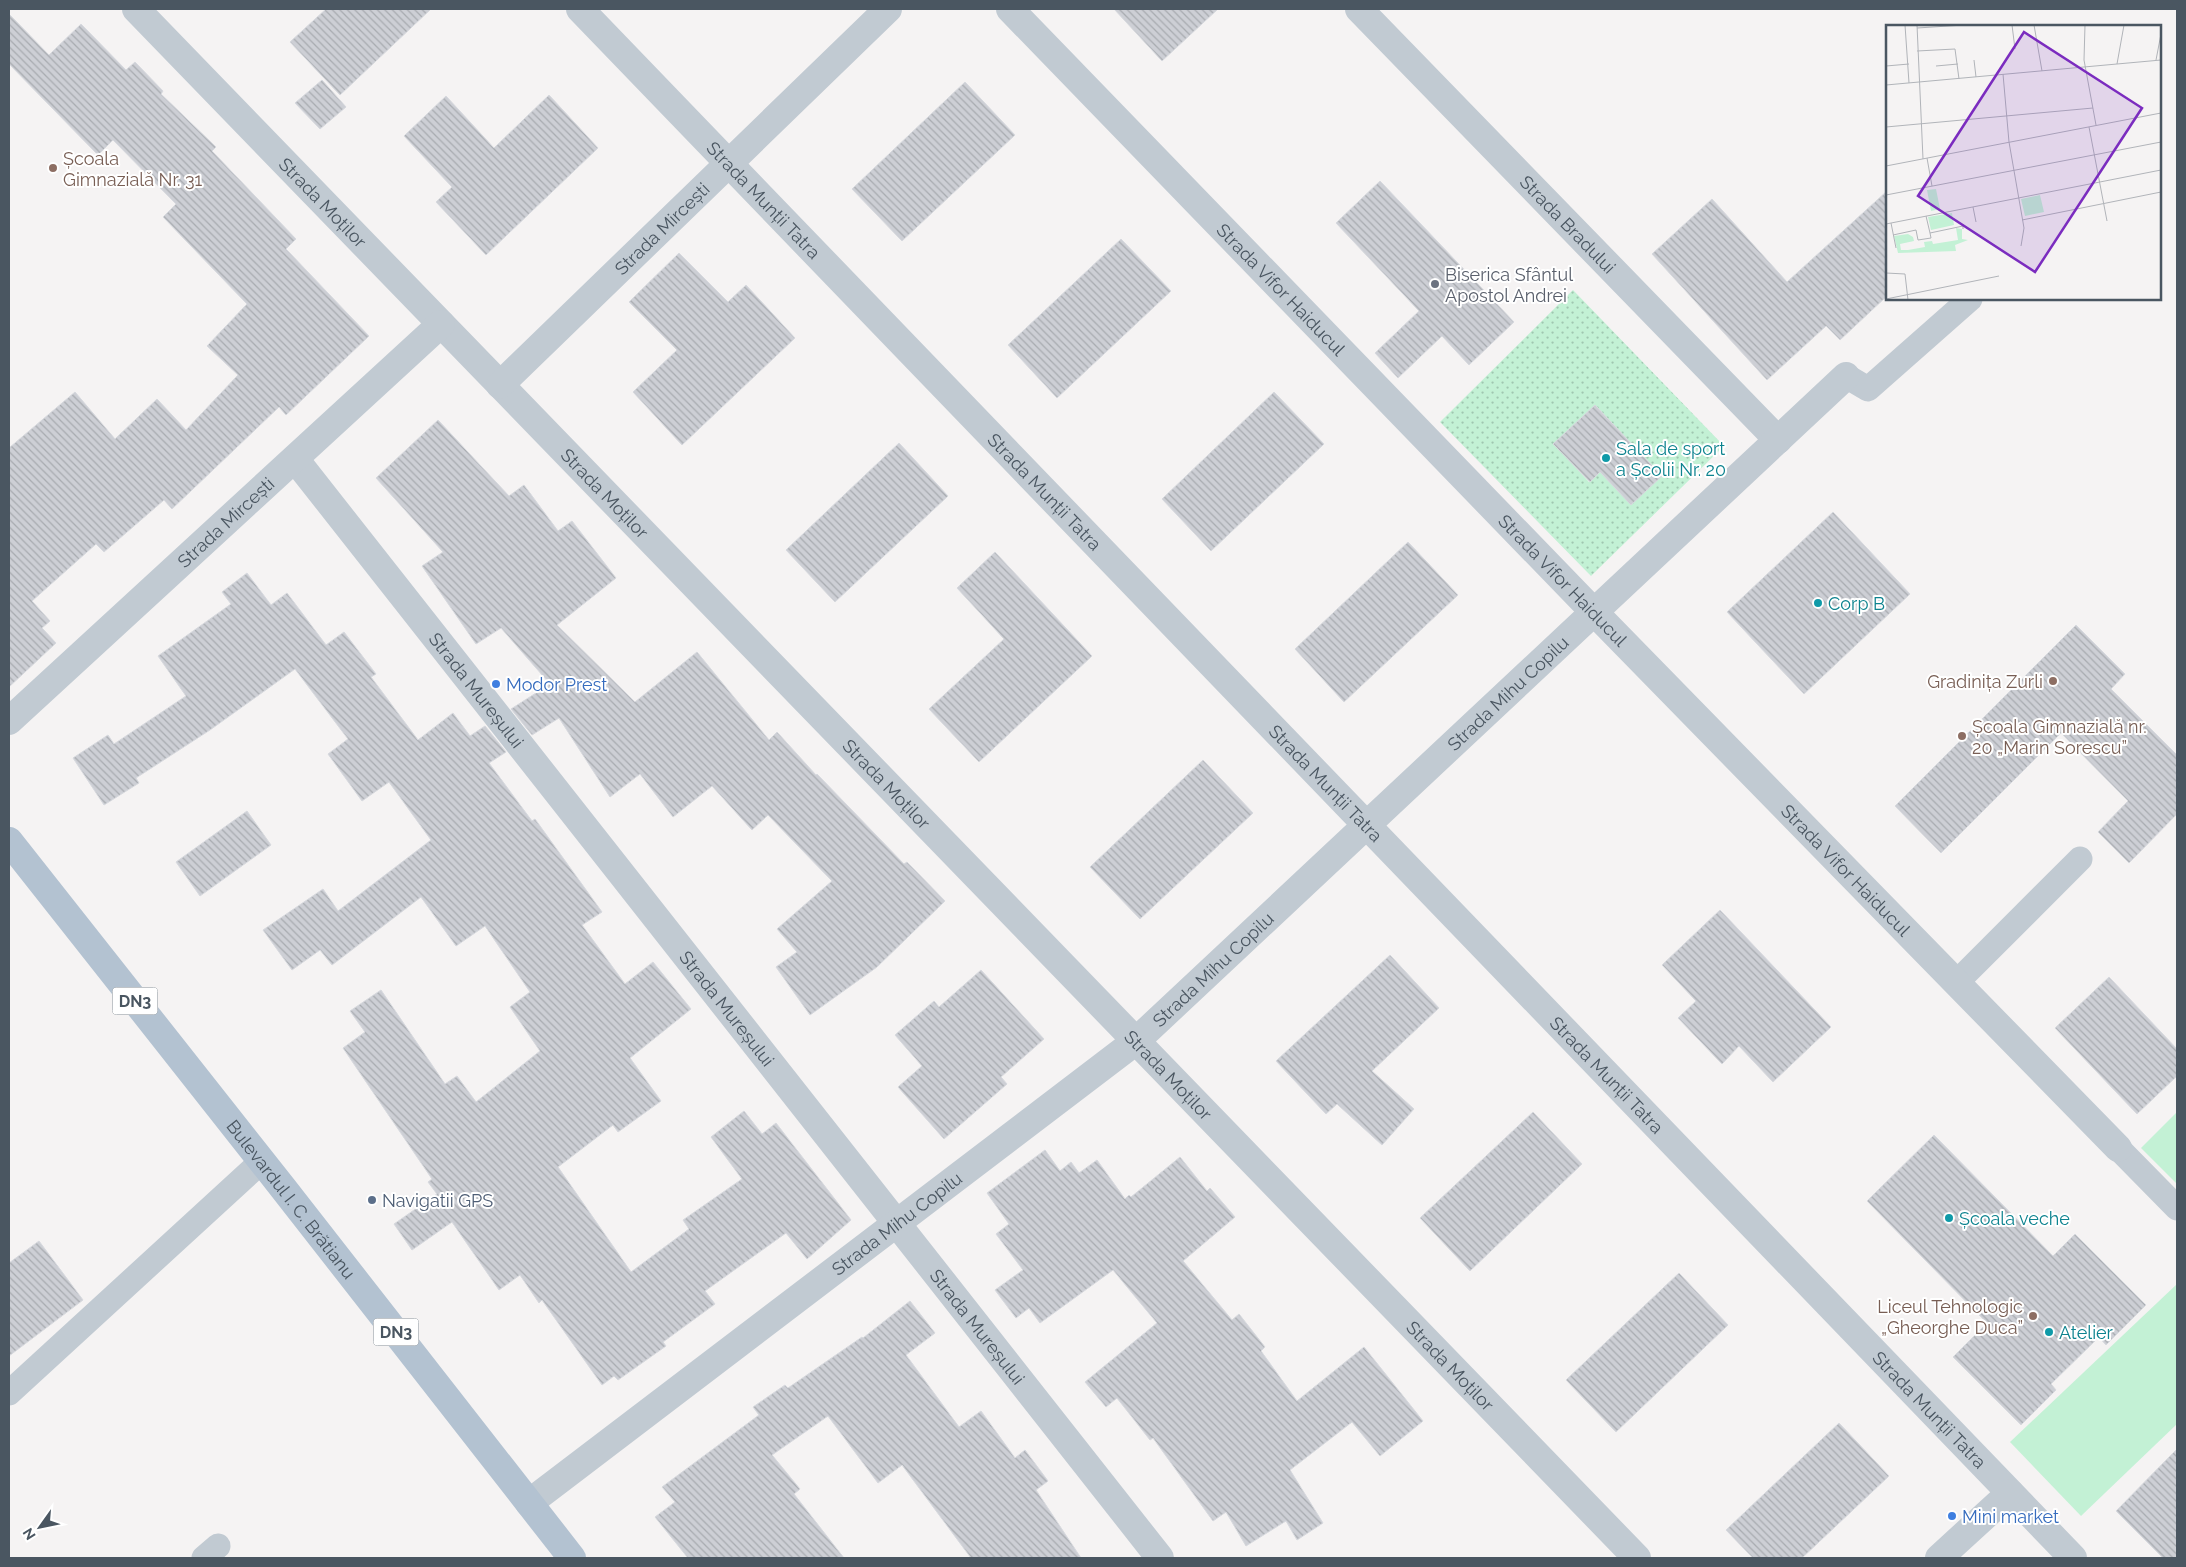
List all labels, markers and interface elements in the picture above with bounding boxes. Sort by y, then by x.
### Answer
inset map [1886,25,2161,300]
street label: Strada Munții Tatra [703,137,825,263]
place label: Școala Gimnazială Nr. 31 [63,148,203,190]
street label: Strada Moților [275,153,372,252]
marker: Școala Gimnazială Nr. 31 [47,162,59,174]
street label: Strada Bradului [1516,171,1620,277]
street label: Strada Mircești [610,178,713,279]
street label: Strada Vifor Haiducul [1213,219,1350,359]
place label: Biserica Sfântul Apostol Andrei [1445,264,1573,306]
marker: Biserica Sfântul Apostol Andrei [1429,278,1441,290]
street label: Strada Munții Tatra [984,429,1106,554]
place label: Sala de sport a Școlii Nr. 20 [1616,438,1726,480]
street label: Strada Moților [557,444,654,543]
marker: Sala de sport a Școlii Nr. 20 [1600,452,1612,464]
street label: Strada Mircești [173,473,278,572]
street label: Strada Vifor Haiducul [1495,510,1632,650]
place label: Corp B [1828,593,1885,614]
marker: Corp B [1812,597,1824,609]
street label: Strada Mureșului [425,628,529,752]
street label: Strada Mihu Copilu [1443,631,1572,755]
place label: Gradinița Zurli [1927,671,2043,692]
place label: Modor Prest [506,674,607,695]
marker: Gradinița Zurli [2047,675,2059,687]
marker: Modor Prest [490,678,502,690]
place label: Școala Gimnazială nr. 20 „Marin Sorescu” [1972,716,2147,758]
street label: Strada Munții Tatra [1265,720,1387,846]
marker: Școala Gimnazială nr. 20 „Marin Sorescu” [1956,730,1968,742]
street label: Strada Moților [839,735,935,834]
street label: Strada Vifor Haiducul [1777,800,1915,940]
street label: Strada Mihu Copilu [1148,908,1278,1031]
street label: Strada Mureșului [676,947,779,1070]
road number: DN3 [112,988,158,1014]
street label: Strada Munții Tatra [1546,1012,1668,1137]
street label: Strada Moților [1121,1026,1217,1124]
street label: Bulevardul I. C. Brătianu [223,1115,360,1283]
street label: Strada Mihu Copilu [827,1167,966,1279]
place label: Navigatii GPS [382,1190,493,1211]
marker: Navigatii GPS [366,1194,378,1206]
place label: Școala veche [1959,1208,2070,1229]
marker: Școala veche [1943,1212,1955,1224]
street label: Strada Mureșului [926,1265,1030,1388]
place label: Liceul Tehnologic „Gheorghe Duca” [1877,1296,2023,1338]
marker: Liceul Tehnologic „Gheorghe Duca” [2027,1310,2039,1322]
street label: Strada Moților [1402,1316,1499,1415]
road number: DN3 [374,1318,418,1345]
place label: Atelier [2059,1322,2114,1343]
marker: Atelier [2043,1326,2055,1338]
street label: Strada Munții Tatra [1869,1347,1991,1472]
north arrow [15,1502,65,1552]
place label: Mini market [1962,1506,2059,1527]
marker: Mini market [1946,1510,1958,1522]
text: N [19,1525,39,1543]

